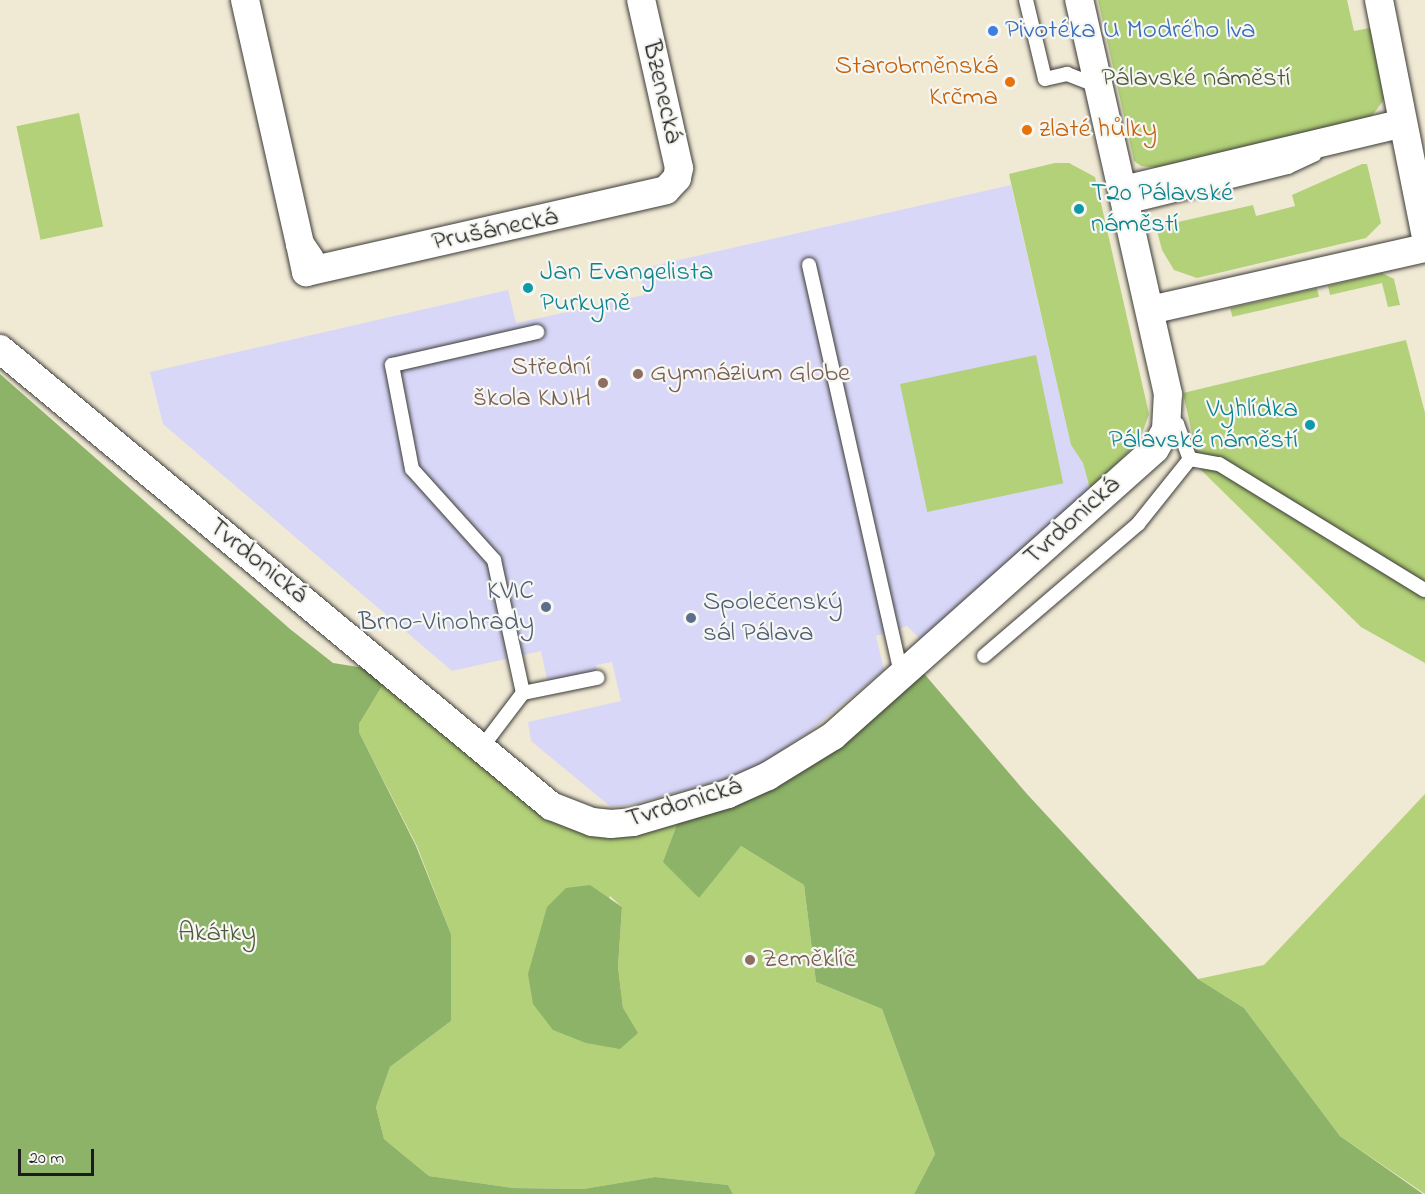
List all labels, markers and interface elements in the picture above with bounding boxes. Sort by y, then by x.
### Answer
place label: Pivotéka U Modrého lva [1005,15,1256,47]
marker: Pivotéka U Modrého lva [986,24,1000,38]
street label: Bzenecká [634,37,690,147]
place label: Starobrněnská Krčma [835,50,998,113]
park label: Pálavské náměstí [1101,63,1291,95]
marker: Starobrněnská Krčma [1003,75,1017,89]
place label: zlaté hůlky [1039,114,1157,146]
marker: zlaté hůlky [1020,123,1034,137]
place label: T20 Pálavské náměstí [1091,177,1233,240]
street label: Prušánecká [429,201,561,259]
marker: T20 Pálavské náměstí [1072,202,1086,216]
place label: Jan Evangelista Purkyně [540,256,714,319]
marker: Jan Evangelista Purkyně [521,281,535,295]
place label: Střední škola KNIH [473,351,591,414]
place label: Gymnázium Globe [650,358,850,390]
marker: Gymnázium Globe [631,367,645,381]
marker: Střední škola KNIH [596,376,610,390]
place label: Vyhlídka Pálavské náměstí [1109,393,1298,456]
marker: Vyhlídka Pálavské náměstí [1303,418,1317,432]
street label: Tvrdonická [1017,469,1127,573]
street label: Tvrdonická [202,511,314,611]
place label: KVIC Brno-Vinohrady [359,575,534,638]
place label: Společenský sál Pálava [703,586,843,649]
marker: KVIC Brno-Vinohrady [539,600,553,614]
marker: Společenský sál Pálava [684,611,698,625]
street label: Tvrdonická [622,770,746,836]
park label: Akátky [178,918,256,950]
place label: Zeměklíč [762,944,856,976]
marker: Zeměklíč [743,953,757,967]
scale bar [21,1137,98,1175]
text: 20 m [29,1146,64,1172]

